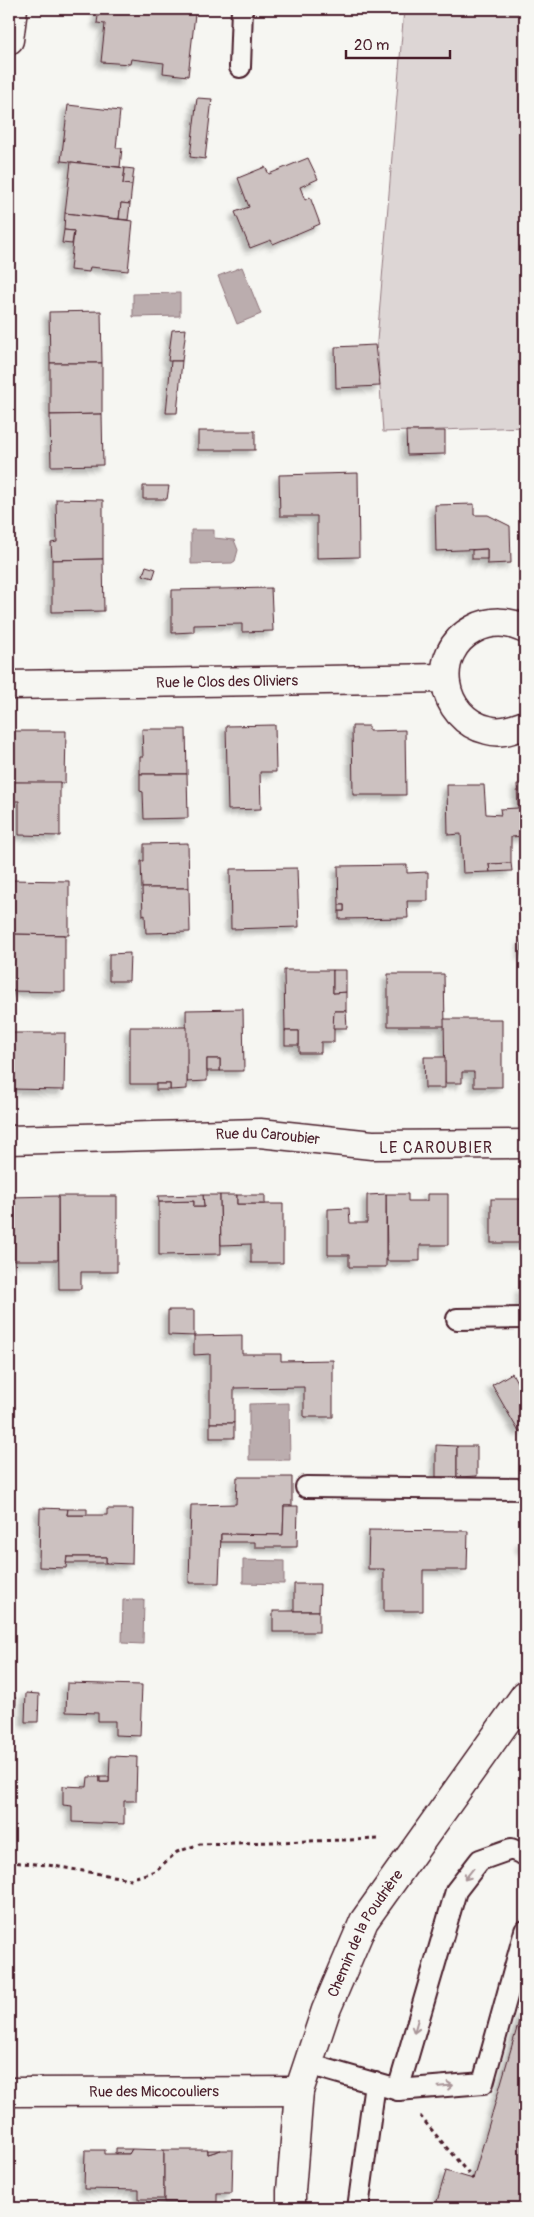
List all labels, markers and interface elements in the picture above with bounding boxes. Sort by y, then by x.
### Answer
scale bar [346,28,450,60]
text: 20 m [354,36,389,55]
street label: Rue le Clos des Oliviers [156,671,298,693]
street label: Rue du Caroubier [215,1124,322,1149]
district label: LE CAROUBIER [379,1138,493,1158]
street label: Chemin de la Poudrière [324,1866,408,2000]
one-way arrow [464,1867,475,1880]
one-way arrow [411,2018,421,2034]
one-way arrow [438,2081,454,2091]
street label: Rue des Micocouliers [89,2082,219,2102]

